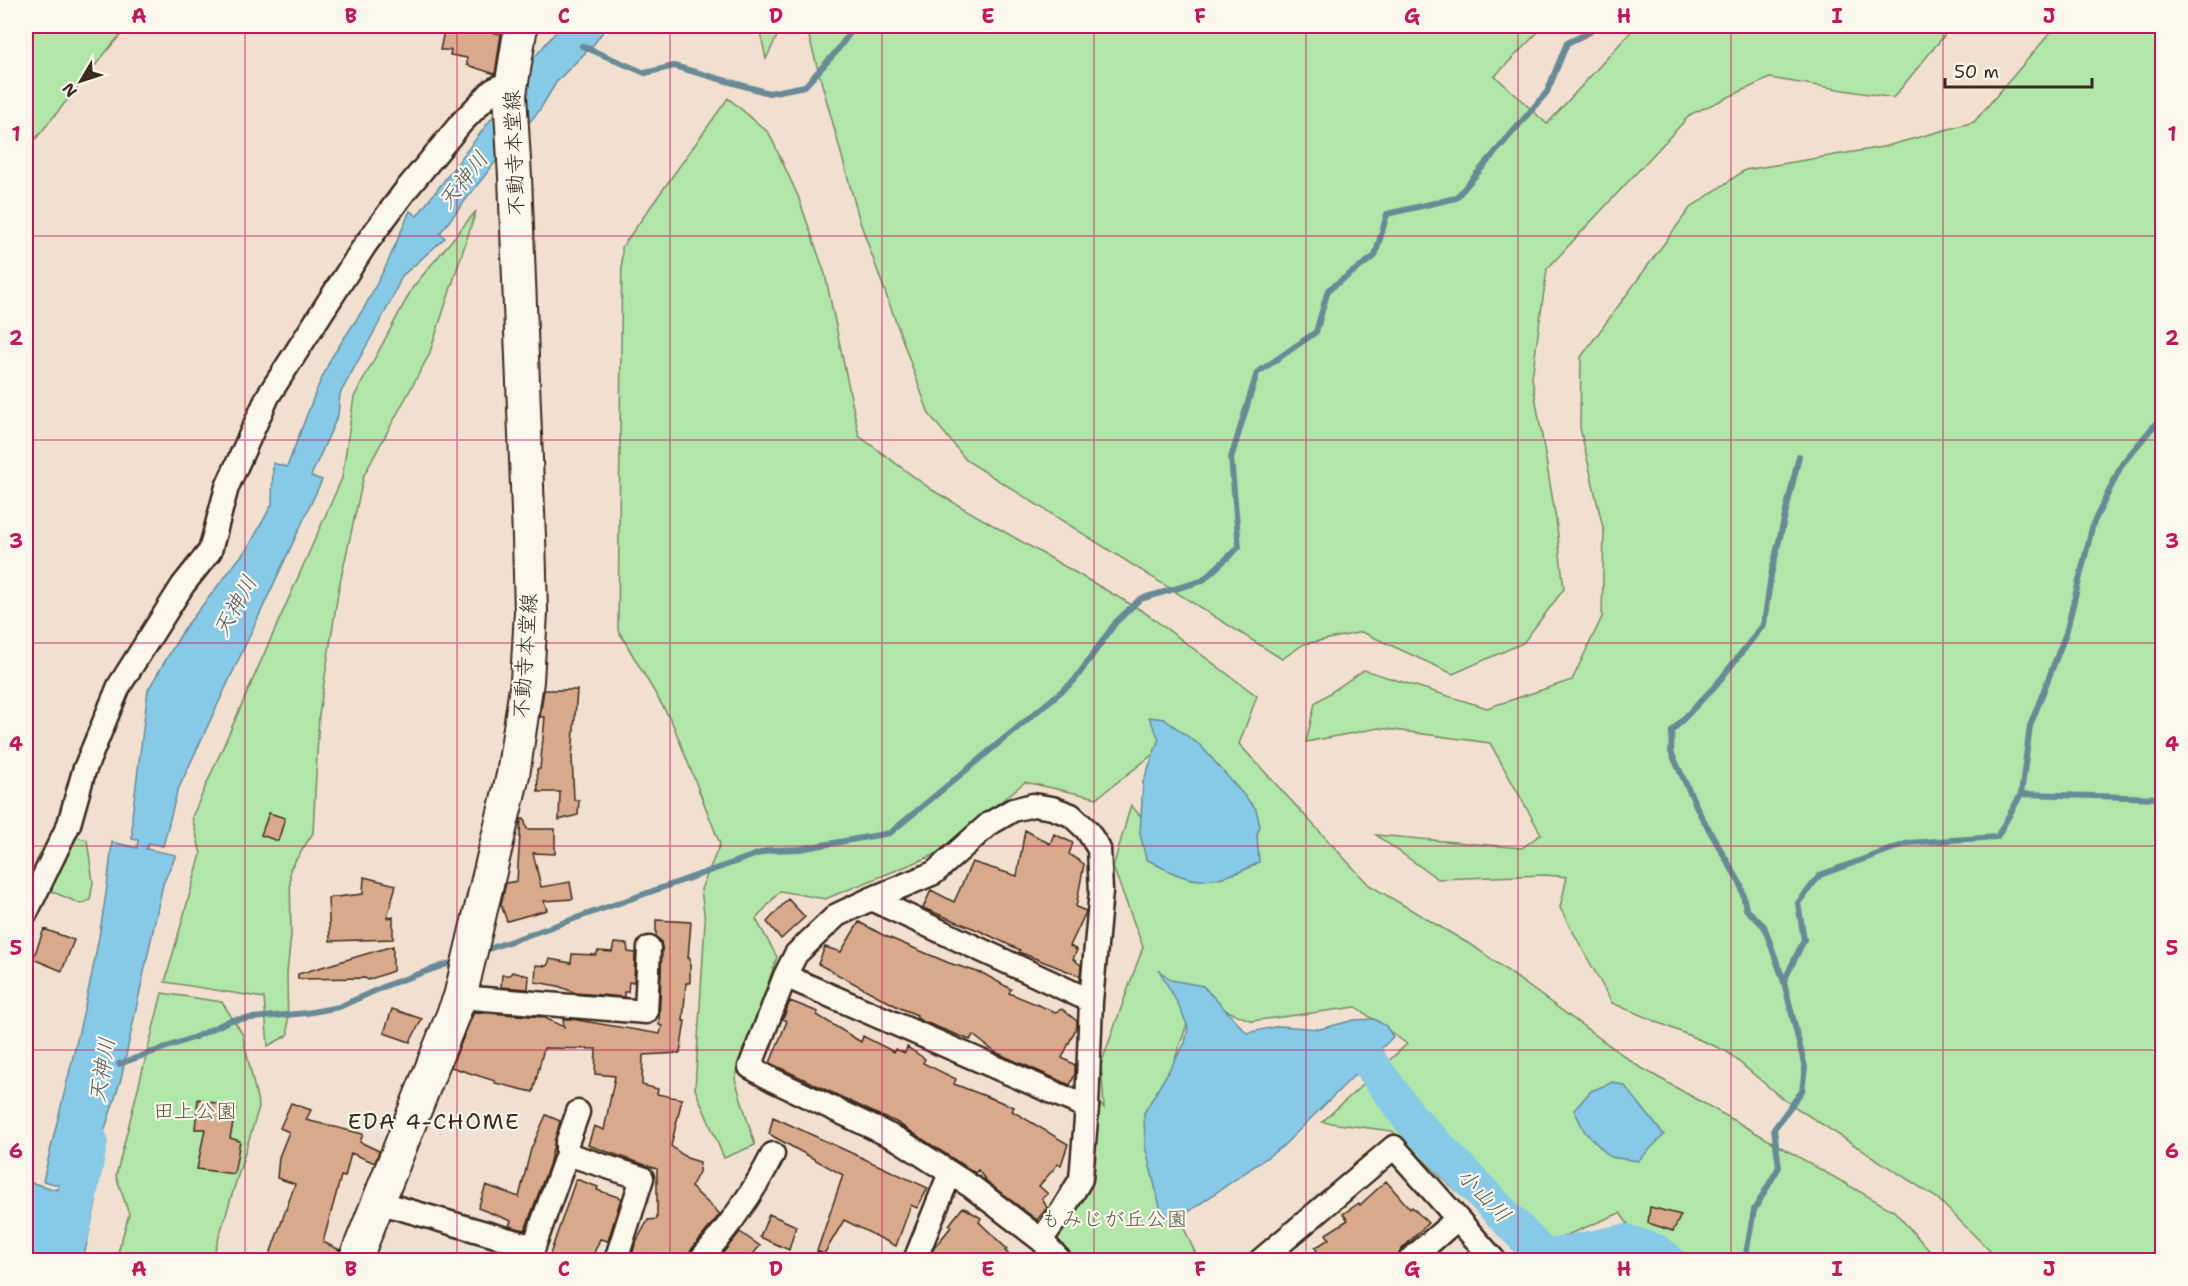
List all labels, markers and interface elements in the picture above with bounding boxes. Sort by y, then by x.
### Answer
text: A [131,3,147,29]
text: B [345,3,357,29]
text: C [558,3,570,29]
text: D [769,3,783,29]
text: E [981,3,995,29]
text: F [1194,3,1206,29]
text: G [1404,3,1420,29]
text: H [1617,3,1631,29]
text: I [1831,3,1843,29]
text: J [2043,3,2056,29]
north arrow [51,51,111,111]
scale bar [1945,51,2092,89]
text: 50 m [1954,60,1999,84]
text: N [58,79,82,102]
street label: 不動寺本堂線 [498,90,530,216]
text: 1 [11,121,21,147]
text: 1 [2167,121,2177,147]
water label: 天神川 [431,145,495,215]
text: 2 [9,325,23,351]
text: 2 [2165,325,2179,351]
text: 3 [9,528,23,554]
text: 3 [2165,528,2179,554]
water label: 天神川 [206,570,264,642]
street label: 不動寺本堂線 [507,592,543,720]
text: 4 [9,731,23,757]
text: 4 [2165,731,2179,757]
text: 5 [10,935,22,961]
text: 5 [2166,935,2178,961]
water label: 天神川 [83,1035,121,1105]
park label: 田上公園 [153,1097,237,1125]
district label: EDA 4-CHOME [348,1107,520,1136]
text: 6 [9,1138,23,1164]
text: 6 [2165,1138,2179,1164]
water label: 小山川 [1451,1161,1517,1229]
park label: もみじが丘公園 [1041,1205,1188,1233]
text: A [131,1256,147,1282]
text: B [345,1256,357,1282]
text: C [558,1256,570,1282]
text: D [769,1256,783,1282]
text: E [981,1256,995,1282]
text: F [1194,1256,1206,1282]
text: G [1404,1256,1420,1282]
text: H [1617,1256,1631,1282]
text: I [1831,1256,1843,1282]
text: J [2043,1256,2056,1282]

